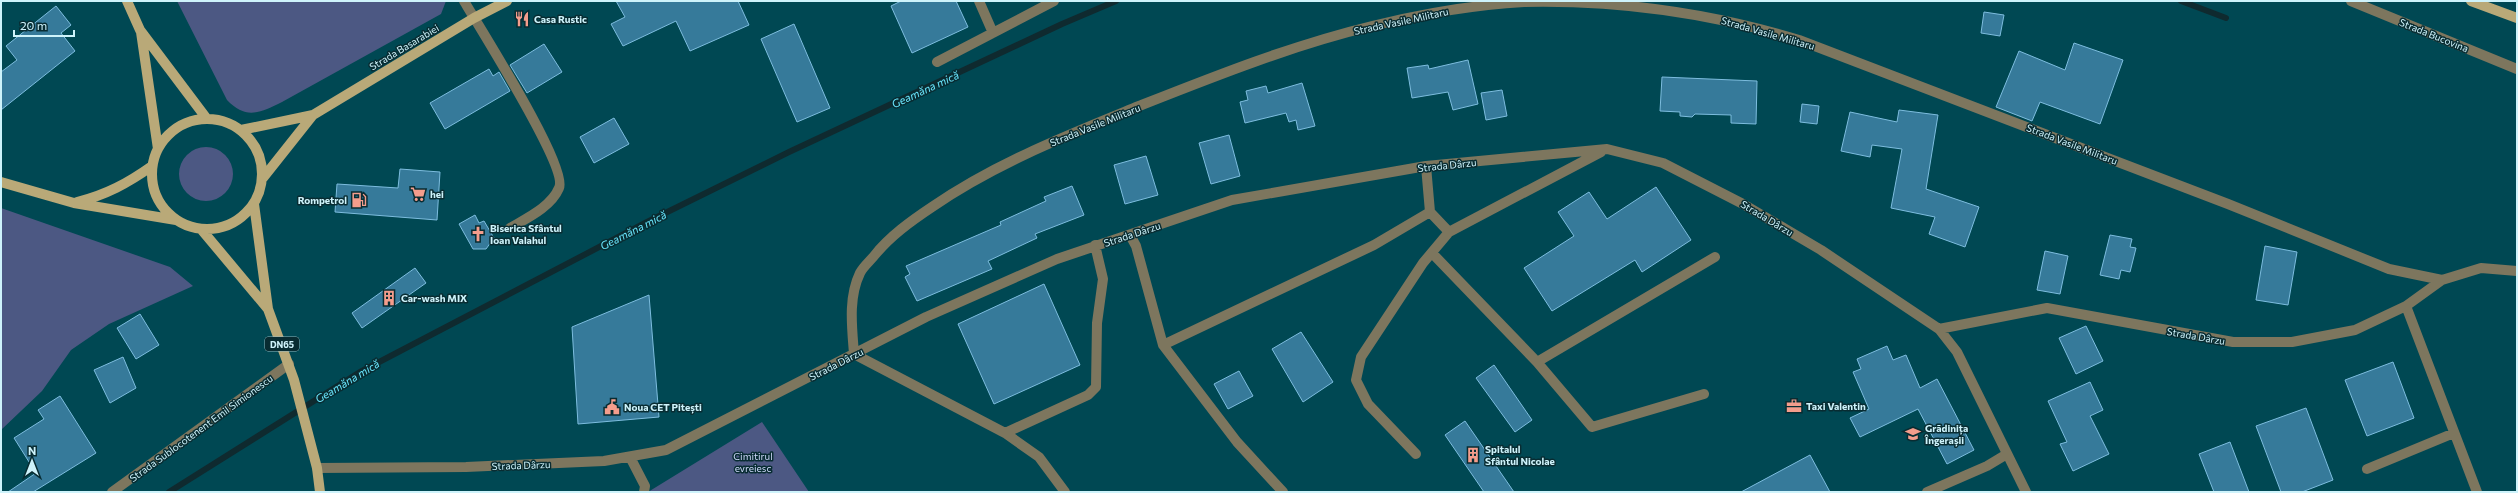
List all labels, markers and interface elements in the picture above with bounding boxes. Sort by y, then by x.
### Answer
street label: Strada Vasile Militaru [1353,5,1449,37]
restaurant icon: Casa Rustic [513,10,531,28]
scale bar [14,12,74,38]
place label: Casa Rustic [534,13,587,25]
street label: Strada Vasile Militaru [1720,14,1816,52]
street label: Strada Bucovina [2398,16,2470,54]
text: 20 m [20,18,47,32]
street label: Strada Basarabiei [367,22,441,72]
water label: Geamăna mică [889,68,961,110]
street label: Strada Vasile Militaru [1048,101,1142,149]
street label: Strada Vasile Militaru [2025,121,2119,167]
street label: Strada Dârzu [1417,156,1477,174]
supermarket icon: hei [409,185,427,203]
place label: hei [430,188,444,200]
fuel station icon: Rompetrol [350,191,368,209]
place label: Rompetrol [298,194,347,206]
street label: Strada Dârzu [1739,198,1795,238]
water label: Geamăna mică [598,208,669,252]
street label: Strada Dârzu [1102,219,1162,249]
place label: Biserica Sfântul Ioan Valahul [490,222,562,246]
church icon: Biserica Sfântul Ioan Valahul [469,225,487,243]
building icon: Car-wash MIX [380,289,398,307]
place label: Car-wash MIX [401,292,467,304]
street label: Strada Dârzu [2166,325,2226,347]
road number: DN65 [265,337,299,351]
street label: Strada Dârzu [807,345,865,383]
water label: Geamăna mică [313,357,382,405]
street label: Strada Sublocotenent Emil Simionescu [127,372,275,484]
office icon: Taxi Valentin [1785,397,1803,415]
public building icon: Noua CET Pitești [603,398,621,416]
place label: Taxi Valentin [1806,400,1866,412]
place label: Noua CET Pitești [624,401,702,414]
place label: Grădinița Îngerașii [1924,422,1968,447]
school or university icon: Grădinița Îngerașii [1904,425,1922,443]
north arrow [12,441,52,481]
place label: Spitalul Sfântul Nicolae [1485,443,1555,467]
text: N [28,444,36,457]
building icon: Spitalul Sfântul Nicolae [1464,446,1482,464]
park label: Cimitirul evreiesc [733,450,773,474]
street label: Strada Dârzu [491,458,551,472]

